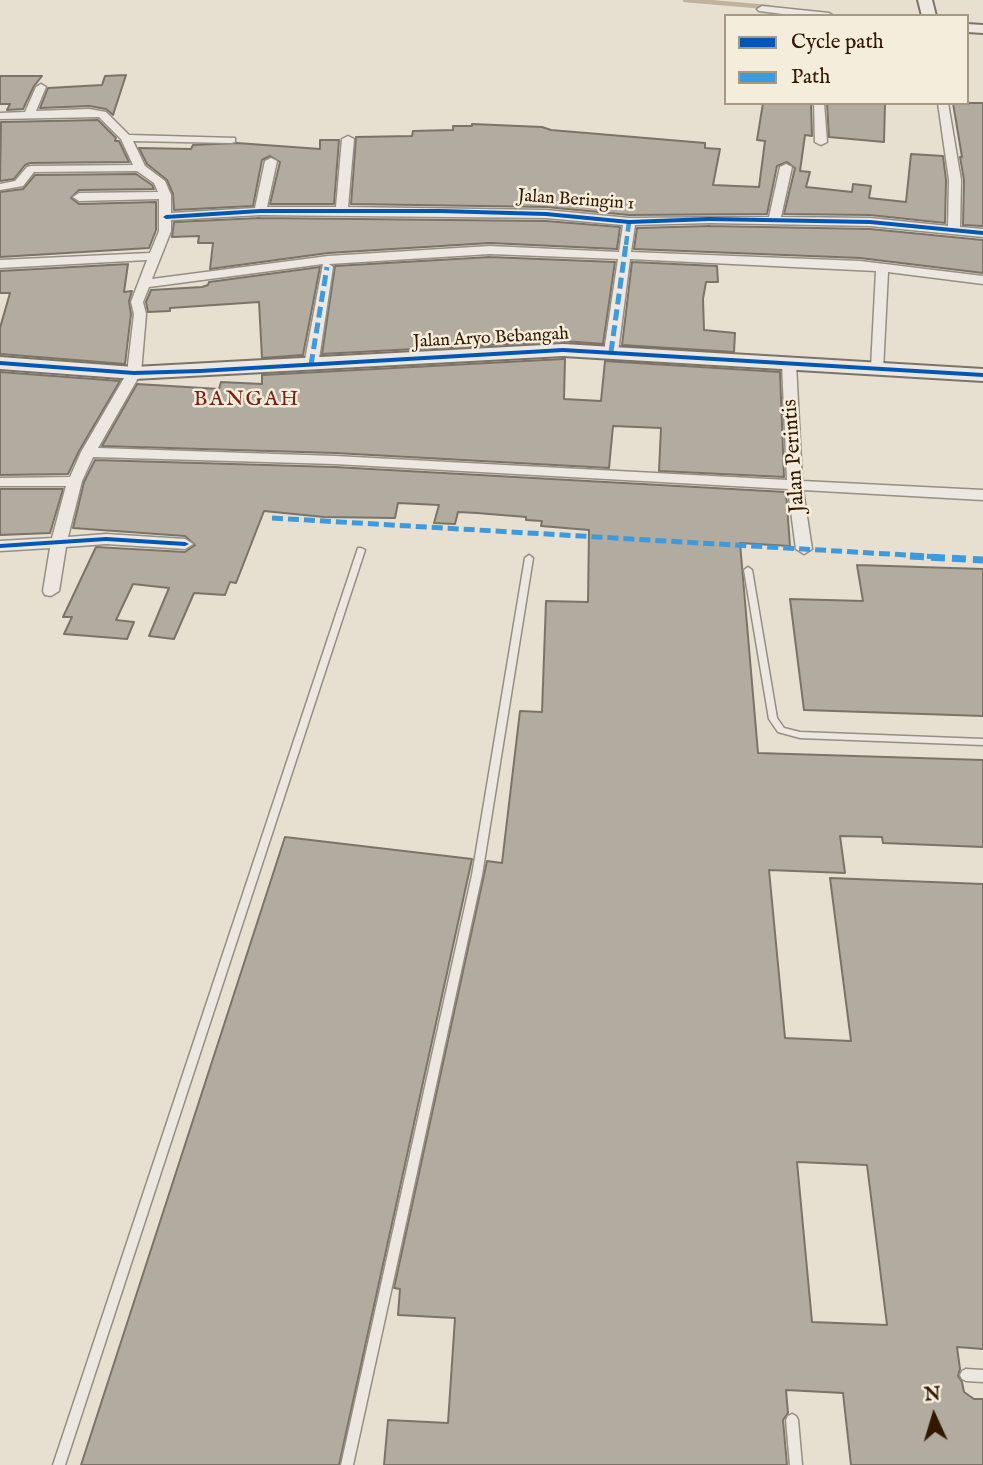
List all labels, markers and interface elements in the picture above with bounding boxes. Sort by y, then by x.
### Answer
legend [724,14,969,105]
text: Cycle path [791,29,884,56]
text: Path [791,64,830,91]
street label: Jalan Beringin 1 [517,186,635,216]
street label: Jalan Aryo Bebangah [413,324,569,354]
district label: BANGAH [194,388,300,414]
street label: Jalan Perintis [778,398,812,514]
north arrow [899,1381,969,1451]
text: N [923,1383,942,1408]

